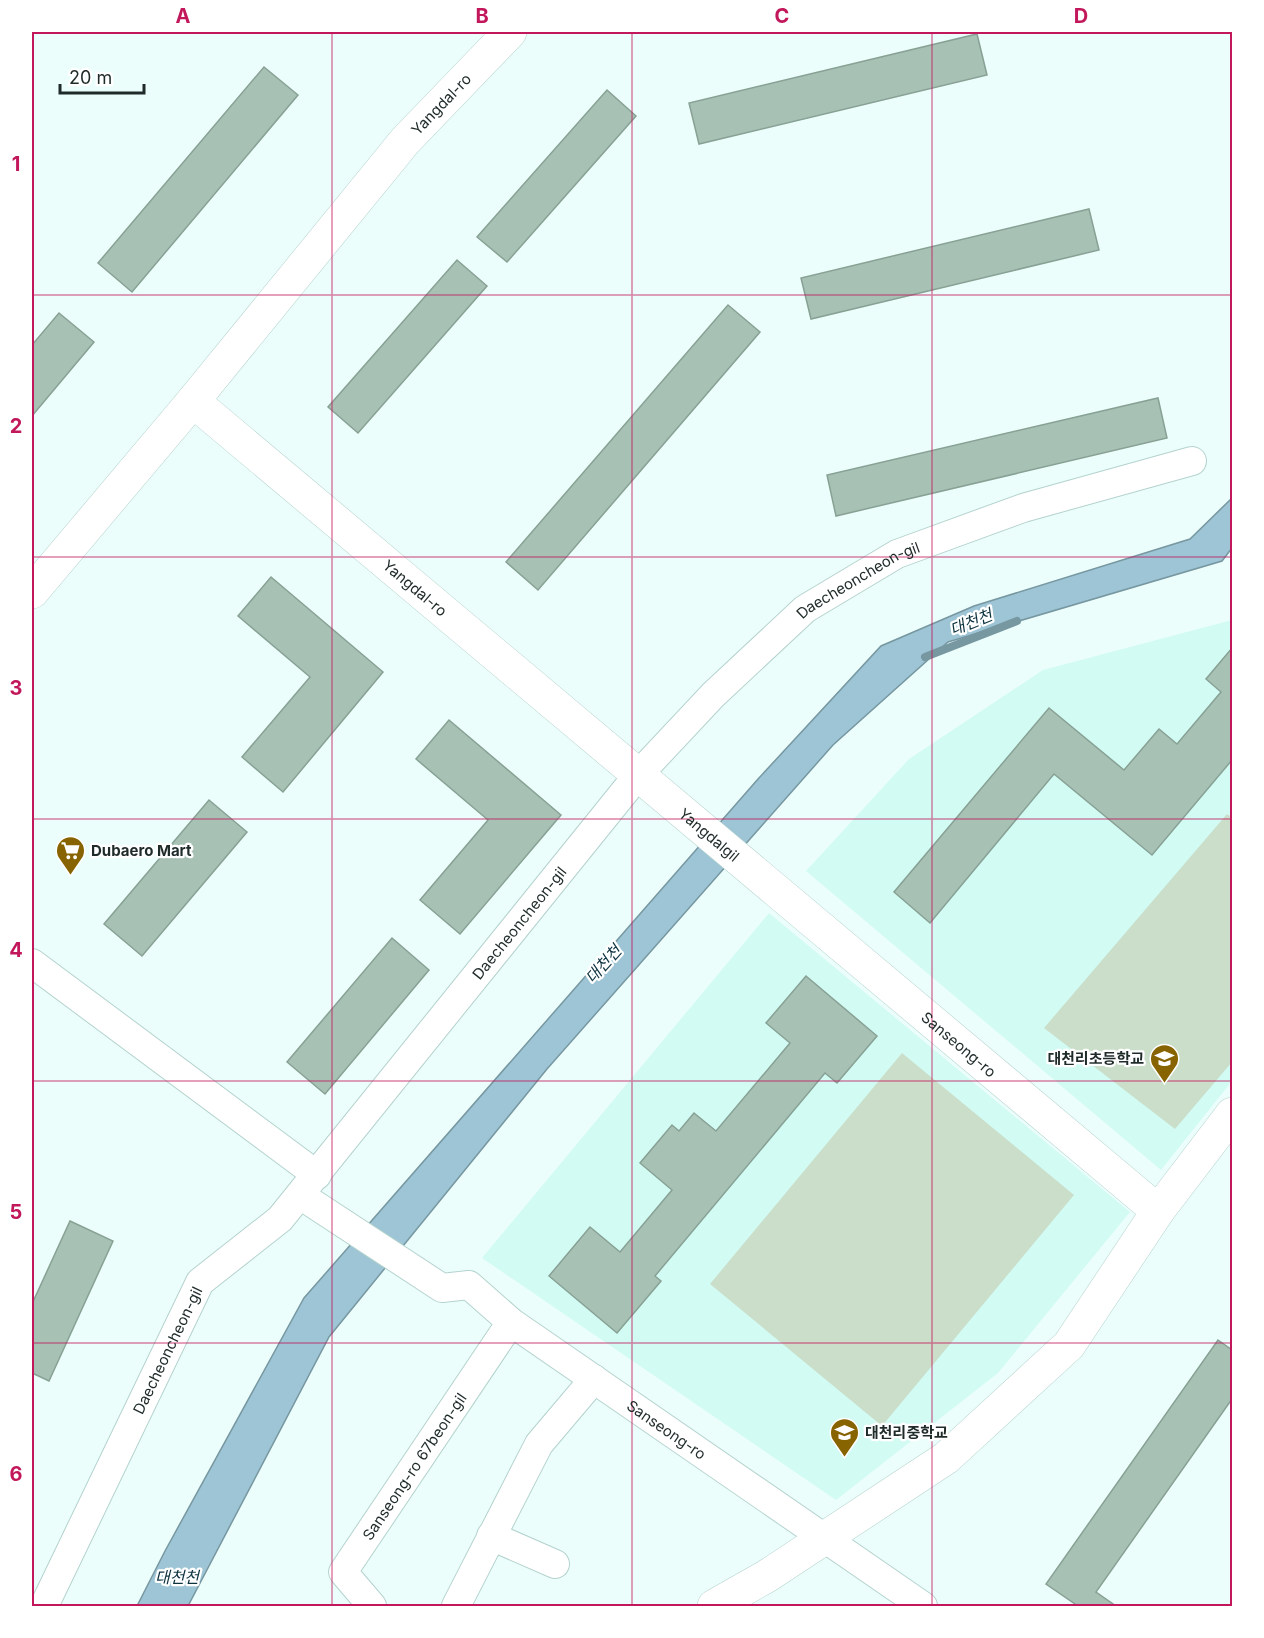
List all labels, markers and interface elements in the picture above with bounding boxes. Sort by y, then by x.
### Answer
text: A [176,4,191,28]
text: B [475,4,489,28]
text: C [775,4,789,28]
text: D [1074,4,1088,28]
scale bar [60,57,144,95]
text: 20 m [69,67,112,88]
street label: Yangdal-ro [407,69,475,139]
text: 1 [12,152,20,176]
text: 2 [10,414,22,438]
street label: Daecheoncheon-gil [792,537,922,622]
street label: Yangdal-ro [379,555,451,620]
water label: 대천천 [947,604,997,640]
text: 3 [10,676,22,700]
street label: Yangdalgil [675,804,744,865]
supermarket icon: Dubaero Mart [54,834,86,876]
place label: Dubaero Mart [91,841,192,860]
street label: Daecheoncheon-gil [468,862,570,983]
text: 4 [9,938,23,962]
water label: 대천천 [581,939,627,987]
street label: Sanseong-ro [918,1007,1000,1081]
school or university icon: 대천리초등학교 [1149,1042,1181,1084]
place label: 대천리초등학교 [1047,1049,1144,1068]
text: 5 [10,1200,22,1224]
street label: Daecheoncheon-gil [128,1283,206,1417]
street label: Sanseong-ro 67beon-gil [358,1389,470,1544]
street label: Sanseong-ro [623,1395,710,1463]
school or university icon: 대천리중학교 [828,1416,860,1458]
place label: 대천리중학교 [865,1423,948,1442]
text: 6 [10,1462,23,1486]
water label: 대천천 [155,1567,201,1587]

